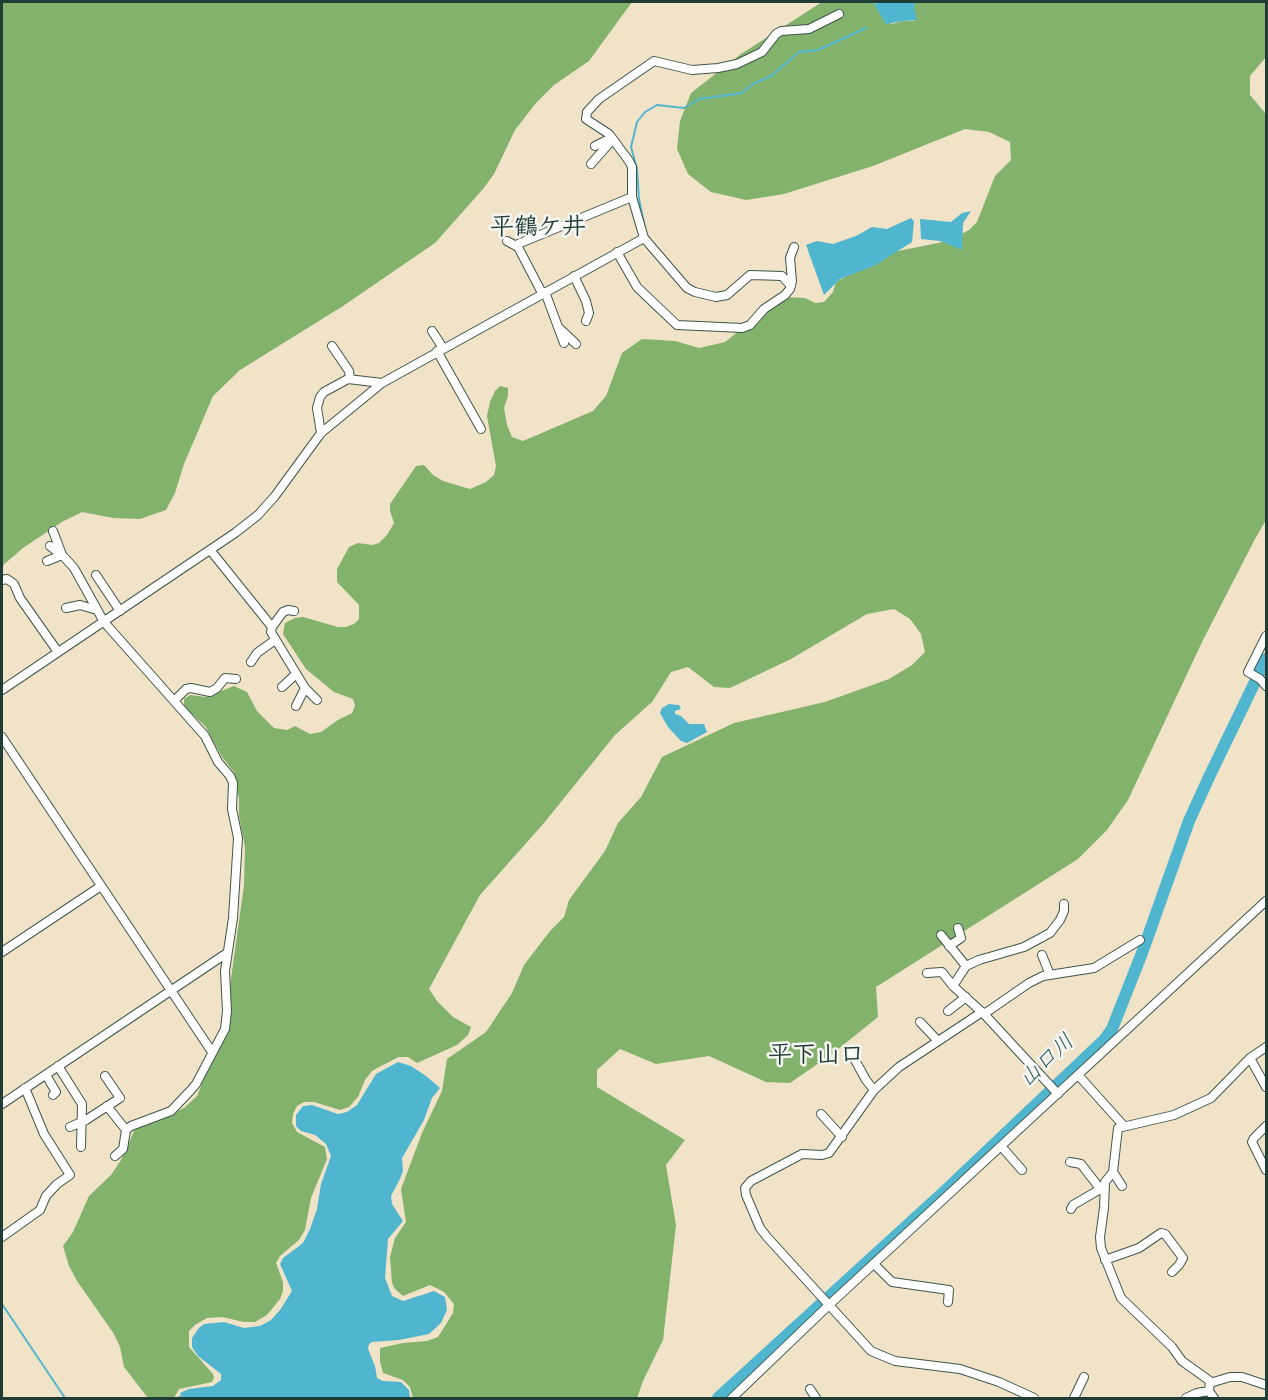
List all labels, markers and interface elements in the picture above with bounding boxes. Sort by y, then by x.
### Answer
district label: 平鶴ケ井 [490,217,586,245]
water label: 山口川 [1016,1031,1082,1095]
district label: 平下山口 [768,1045,864,1073]

